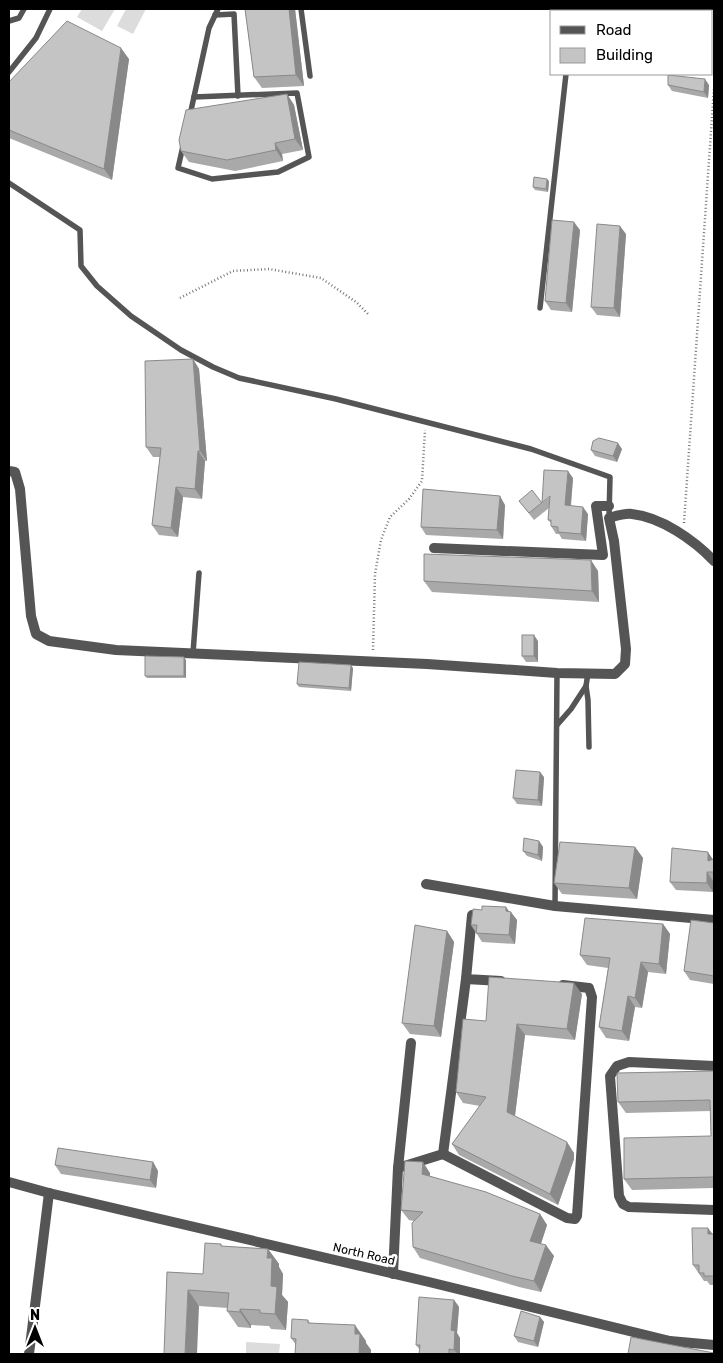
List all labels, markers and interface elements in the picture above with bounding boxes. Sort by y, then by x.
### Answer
legend [550,10,713,75]
text: Road [596,21,632,39]
text: Building [596,46,653,64]
street label: North Road [332,1240,396,1268]
north arrow [10,1303,60,1353]
text: N [30,1307,40,1324]

